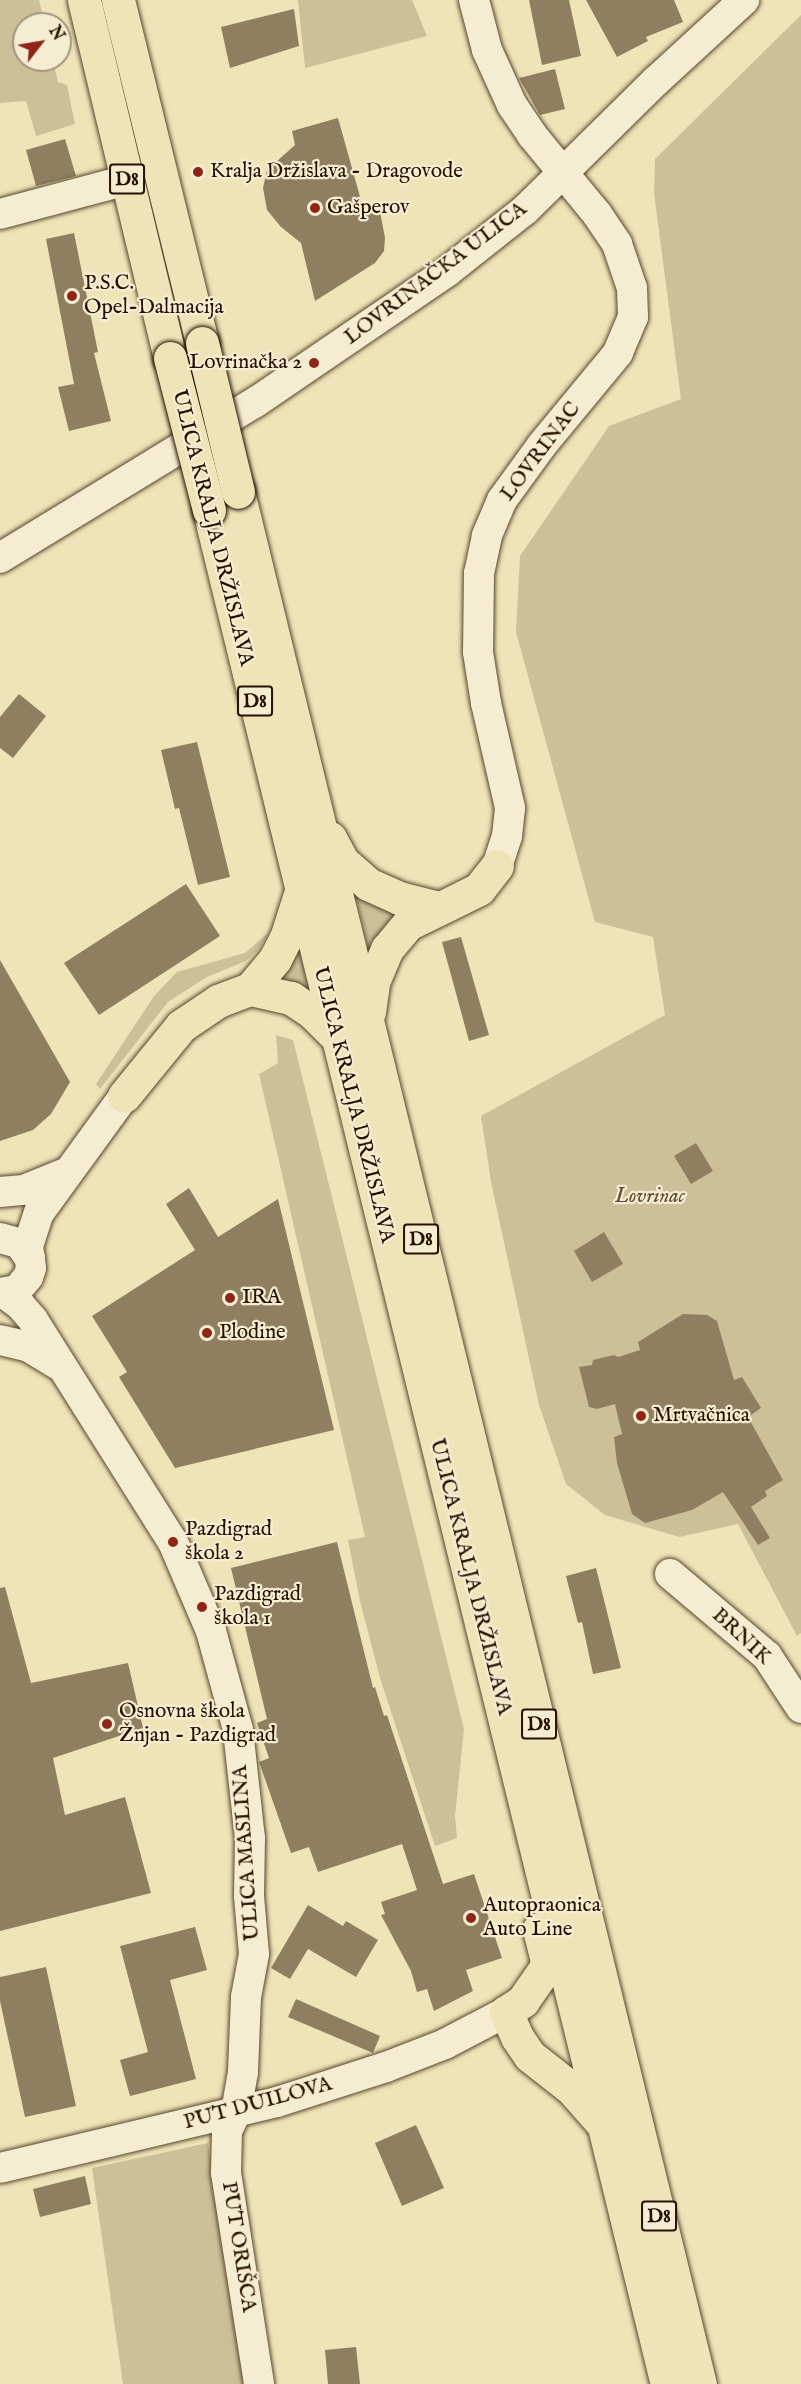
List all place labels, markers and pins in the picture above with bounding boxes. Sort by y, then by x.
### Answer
place label: Kralja Držislava - Dragovode [210,159,463,185]
marker: Kralja Držislava - Dragovode [191,165,205,179]
place label: Gašperov [327,195,409,221]
marker: Gašperov [308,201,322,215]
place label: P.S.C. Opel-Dalmacija [84,271,224,321]
marker: P.S.C. Opel-Dalmacija [65,289,79,303]
place label: Lovrinačka 2 [189,350,302,376]
marker: Lovrinačka 2 [307,356,321,370]
place label: IRA [242,1285,281,1311]
marker: IRA [223,1291,237,1305]
place label: Plodine [219,1320,286,1346]
marker: Plodine [200,1326,214,1340]
place label: Mrtvačnica [653,1403,750,1429]
marker: Mrtvačnica [634,1409,648,1423]
place label: Pazdigrad škola 2 [185,1517,272,1567]
marker: Pazdigrad škola 2 [166,1535,180,1549]
place label: Pazdigrad škola 1 [214,1582,301,1632]
marker: Pazdigrad škola 1 [195,1600,209,1614]
place label: Osnovna škola Žnjan - Pazdigrad [119,1699,276,1749]
marker: Osnovna škola Žnjan - Pazdigrad [100,1717,114,1731]
place label: Autopraonica Auto Line [483,1893,601,1943]
marker: Autopraonica Auto Line [464,1911,478,1925]

